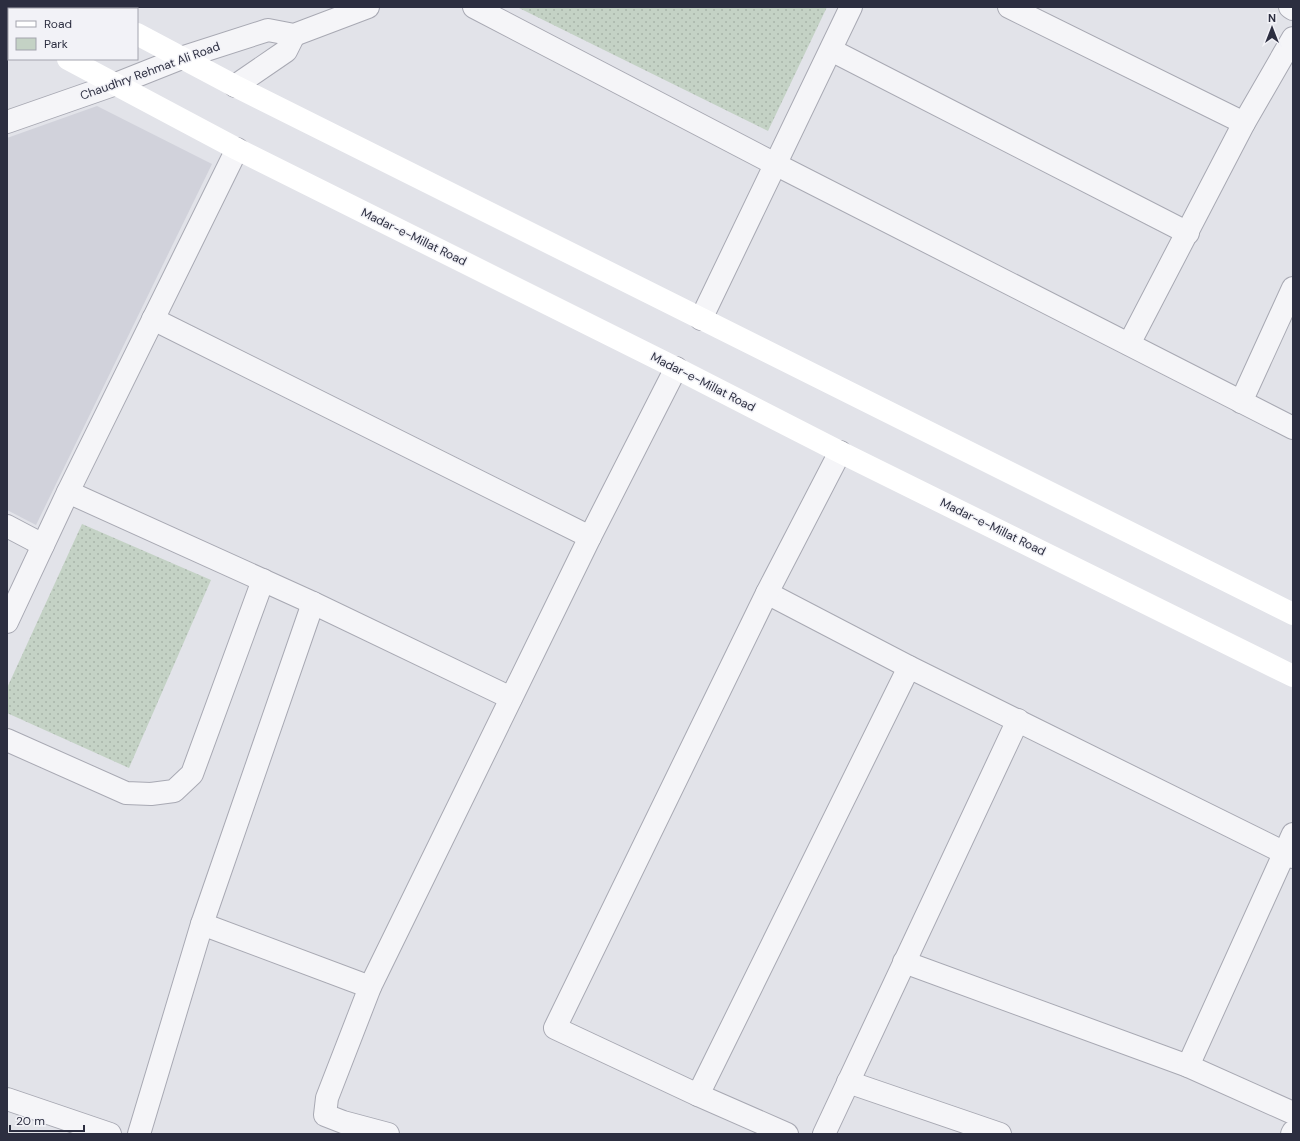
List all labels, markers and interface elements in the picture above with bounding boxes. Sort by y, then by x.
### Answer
legend [8,8,138,60]
north arrow [1252,8,1292,48]
text: N [1268,11,1276,25]
text: Road [44,16,72,32]
text: Park [44,36,68,52]
street label: Chaudhry Rehmat Ali Road [78,38,222,104]
street label: Madar-e-Millat Road [359,205,469,269]
street label: Madar-e-Millat Road [648,349,758,415]
street label: Madar-e-Millat Road [938,495,1048,559]
scale bar [10,1107,84,1133]
text: 20 m [16,1113,45,1129]

